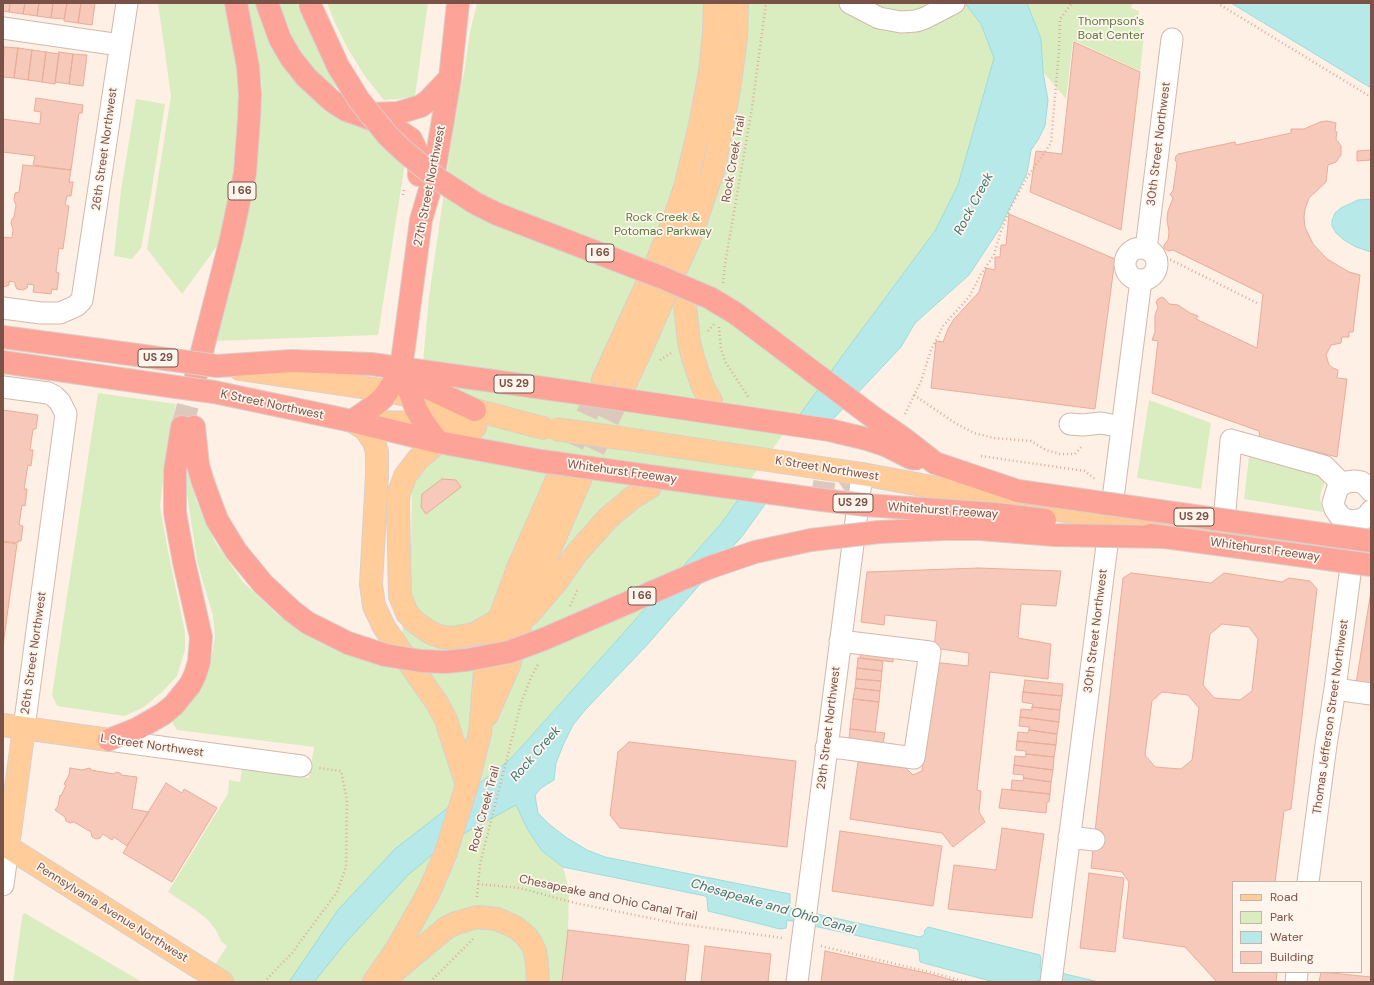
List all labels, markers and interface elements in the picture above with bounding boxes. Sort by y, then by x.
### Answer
park label: Thompson's Boat Center [1078,15,1144,43]
street label: 30th Street Northwest [1144,81,1174,207]
street label: 26th Street Northwest [89,87,121,211]
street label: Rock Creek Trail [719,114,749,204]
street label: 27th Street Northwest [411,124,449,248]
water label: Rock Creek [951,170,997,238]
road number: I 66 [228,182,256,200]
park label: Rock Creek & Potomac Parkway [614,211,712,239]
road number: I 66 [586,244,614,262]
road number: US 29 [138,349,178,367]
road number: US 29 [494,375,534,393]
street label: K Street Northwest [219,387,325,423]
street label: K Street Northwest [774,454,880,484]
street label: Whitehurst Freeway [566,457,678,487]
road number: US 29 [833,494,873,512]
street label: Whitehurst Freeway [887,500,999,522]
road number: US 29 [1174,508,1214,526]
street label: Whitehurst Freeway [1209,535,1321,565]
street label: 30th Street Northwest [1081,568,1111,694]
road number: I 66 [628,587,656,605]
street label: 26th Street Northwest [18,591,50,715]
street label: Thomas Jefferson Street Northwest [1310,618,1352,816]
street label: 29th Street Northwest [814,666,844,790]
water label: Rock Creek [508,723,564,785]
street label: L Street Northwest [99,732,205,760]
street label: Rock Creek Trail [467,765,503,853]
street label: Pennsylvania Avenue Northwest [34,860,190,966]
street label: Chesapeake and Ohio Canal Trail [518,872,698,924]
water label: Chesapeake and Ohio Canal [689,876,857,938]
legend [1232,881,1362,973]
text: Road [1270,889,1298,905]
text: Park [1270,909,1294,925]
text: Water [1270,929,1303,945]
text: Building [1270,949,1314,965]

